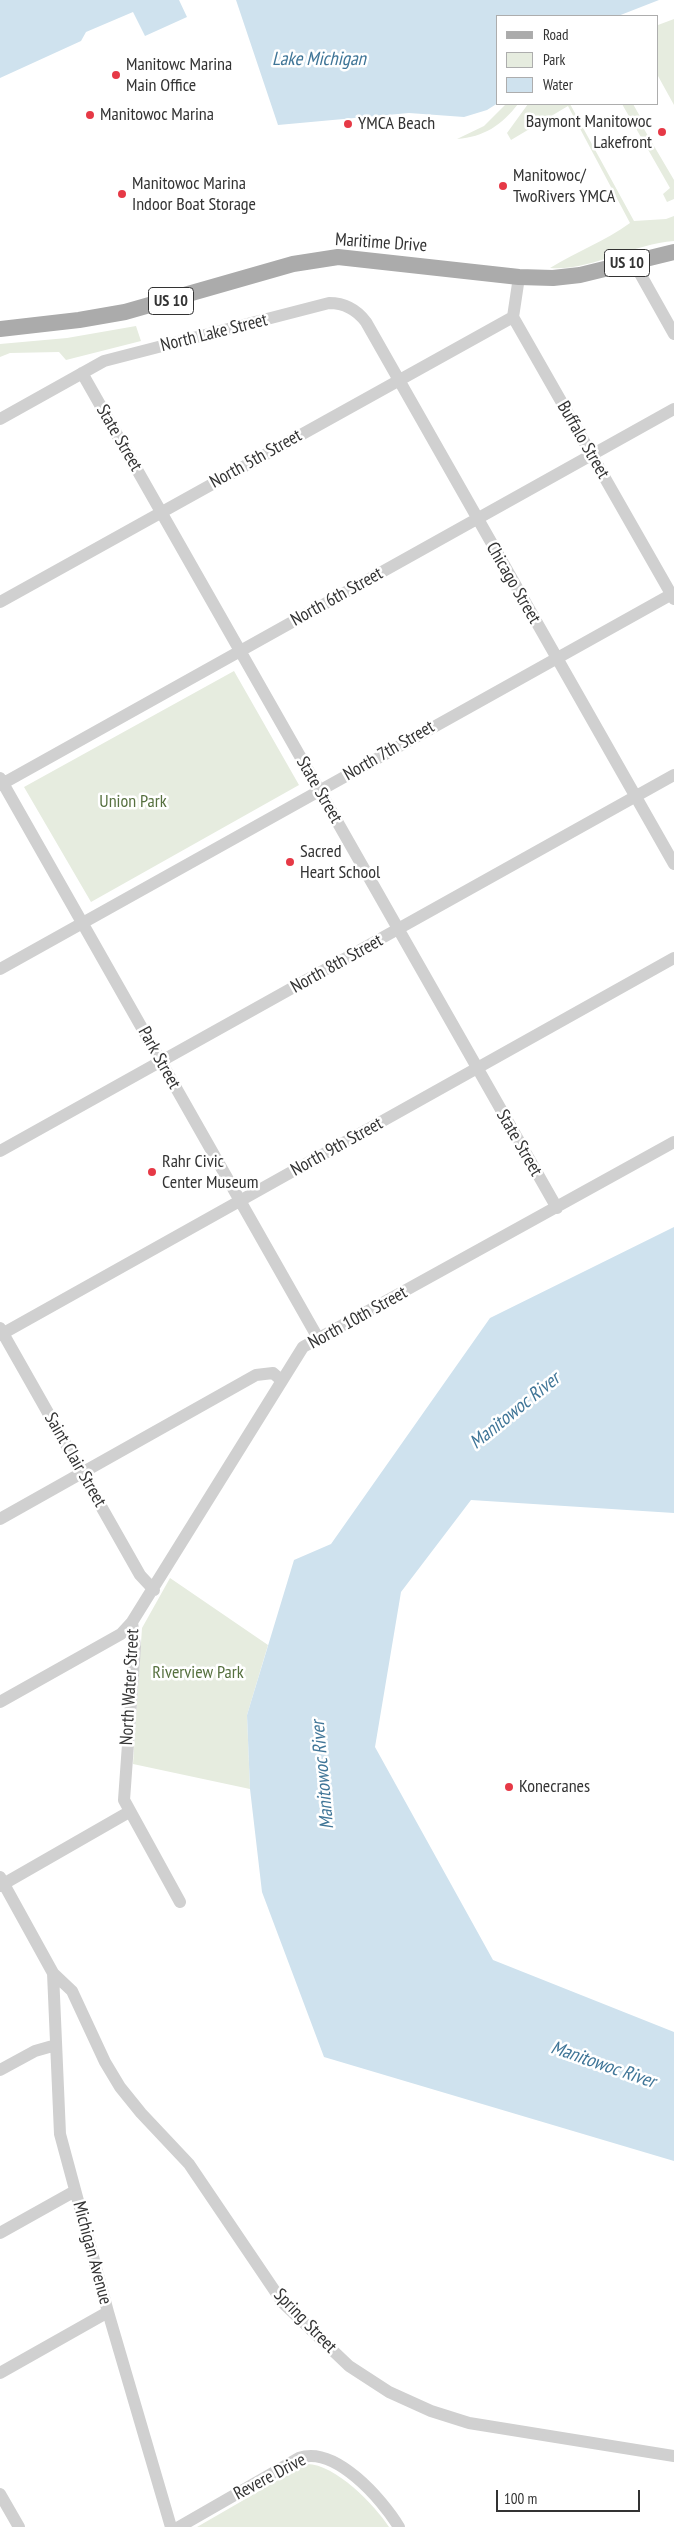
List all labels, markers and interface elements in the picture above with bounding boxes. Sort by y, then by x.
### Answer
legend [497,15,659,105]
text: Road [543,25,569,44]
water label: Lake Michigan [272,49,366,71]
text: Park [543,50,565,69]
place label: Manitowc Marina Main Office [126,54,232,96]
marker: Manitowc Marina Main Office [110,69,122,81]
text: Water [543,75,573,94]
place label: Manitowoc Marina [100,104,214,126]
marker: Manitowoc Marina [84,109,96,121]
place label: Baymont Manitowoc Lakefront [526,111,652,154]
place label: YMCA Beach [358,113,435,135]
marker: YMCA Beach [342,118,354,130]
marker: Baymont Manitowoc Lakefront [656,126,668,138]
place label: Manitowoc/ TwoRivers YMCA [513,165,615,208]
place label: Manitowoc Marina Indoor Boat Storage [132,173,256,215]
marker: Manitowoc/ TwoRivers YMCA [497,180,509,192]
marker: Manitowoc Marina Indoor Boat Storage [116,188,128,200]
street label: Maritime Drive [334,229,428,257]
road number: US 10 [604,250,650,276]
road number: US 10 [148,288,194,314]
street label: North Lake Street [158,309,270,357]
street label: Buffalo Street [552,397,614,483]
street label: State Street [91,401,147,475]
street label: North 5th Street [206,425,306,493]
street label: Chicago Street [481,538,545,628]
street label: North 6th Street [287,563,387,631]
street label: North 7th Street [340,716,438,786]
street label: State Street [291,753,347,827]
park label: Union Park [99,791,167,813]
place label: Sacred Heart School [300,841,380,884]
marker: Sacred Heart School [284,856,296,868]
street label: North 8th Street [287,930,387,998]
street label: Park Street [133,1023,185,1093]
street label: State Street [491,1106,547,1180]
street label: North 9th Street [287,1113,387,1181]
place label: Rahr Civic Center Museum [162,1151,258,1194]
marker: Rahr Civic Center Museum [146,1166,158,1178]
street label: North 10th Street [305,1282,411,1354]
water label: Manitowoc River [465,1368,565,1454]
street label: Saint Clair Street [39,1409,111,1511]
street label: North Water Street [116,1628,144,1746]
park label: Riverview Park [152,1662,244,1684]
water label: Manitowoc River [307,1720,339,1830]
place label: Konecranes [519,1776,590,1798]
marker: Konecranes [503,1781,515,1793]
water label: Manitowoc River [548,2036,658,2094]
street label: Michigan Avenue [68,2199,116,2307]
street label: Spring Street [269,2284,341,2358]
street label: Revere Drive [230,2449,310,2505]
scale bar [499,2480,643,2512]
text: 100 m [504,2489,537,2508]

